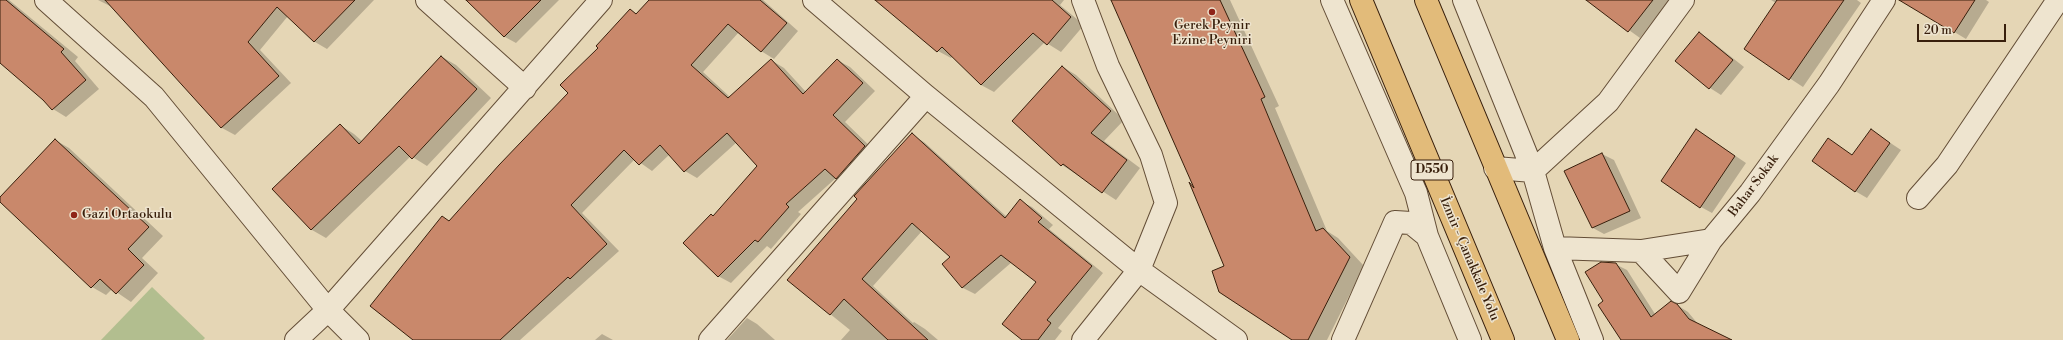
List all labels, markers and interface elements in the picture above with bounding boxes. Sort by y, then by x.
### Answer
marker: Gerek Peynir Ezine Peyniri [1207,7,1217,17]
scale bar [1919,16,2008,42]
place label: Gerek Peynir Ezine Peyniri [1172,18,1252,49]
text: 20 m [1924,23,1952,38]
street label: Bahar Sokak [1726,152,1782,220]
road number: D550 [1411,160,1453,180]
street label: İzmir - Çanakkale Yolu [1436,195,1502,323]
place label: Gazi Ortaokulu [82,207,172,223]
marker: Gazi Ortaokulu [69,210,79,220]

